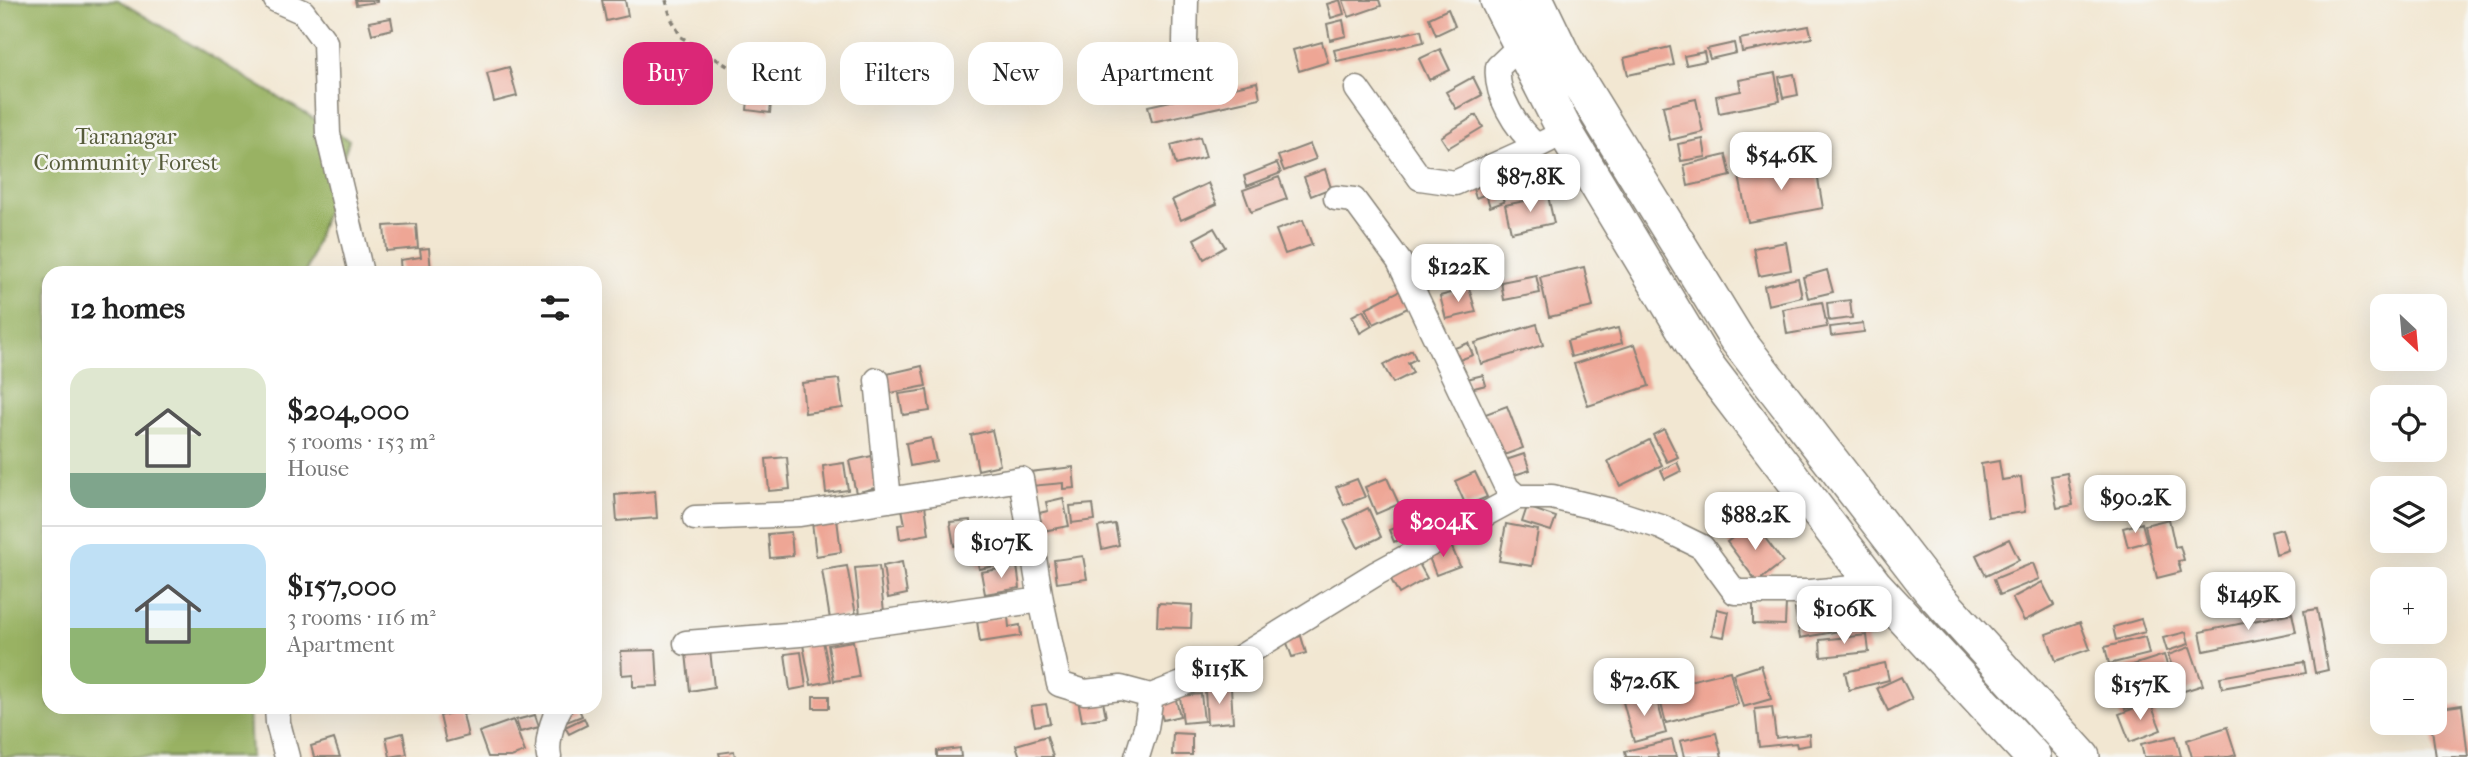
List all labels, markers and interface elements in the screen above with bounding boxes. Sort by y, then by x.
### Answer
chip: Buy [623,42,713,105]
chip: Rent [727,42,826,105]
chip: Filters [840,42,954,105]
chip: New [968,42,1063,105]
chip: Apartment [1077,42,1238,105]
park label: Taranagar Community Forest [34,123,218,176]
pin: $54.6K [1724,132,1838,192]
text: $54.6K [1746,141,1816,168]
pin: $87.8K [1473,154,1587,214]
text: $87.8K [1496,163,1564,190]
pin: $122K [1409,244,1507,304]
text: $122K [1427,253,1489,280]
icon: filters [536,289,574,327]
text: 12 homes [70,291,185,326]
north arrow [2370,294,2446,371]
map controls [2370,294,2447,735]
button: locate [2370,385,2447,462]
text: $204,000 [287,393,410,428]
icon: home [126,396,210,480]
text: 5 rooms · 153 m² [287,428,435,455]
text: House [287,455,349,482]
pin: $90.2K [2078,476,2192,535]
button: layers [2370,476,2447,553]
text: $90.2K [2100,484,2170,511]
pin: $88.2K [1698,492,1812,552]
pin: $204K [1394,500,1492,559]
text: $88.2K [1721,501,1789,528]
text: $204K [1409,508,1477,535]
pin: $107K [952,520,1050,580]
text: $107K [970,529,1032,556]
button: + [2370,567,2447,644]
text: $157,000 [287,569,397,604]
icon: home [126,572,210,656]
pin: $149K [2199,572,2297,632]
text: $149K [2216,581,2280,608]
pin: $106K [1795,586,1893,646]
text: $106K [1813,595,1875,622]
text: 3 rooms · 116 m² [287,604,436,631]
text: Apartment [287,631,395,658]
pin: $115K [1170,646,1268,706]
text: $115K [1191,655,1247,682]
pin: $72.6K [1587,658,1701,718]
button: − [2370,658,2447,735]
pin: $157K [2091,662,2189,722]
text: $72.6K [1609,667,1679,694]
text: $157K [2111,671,2169,698]

